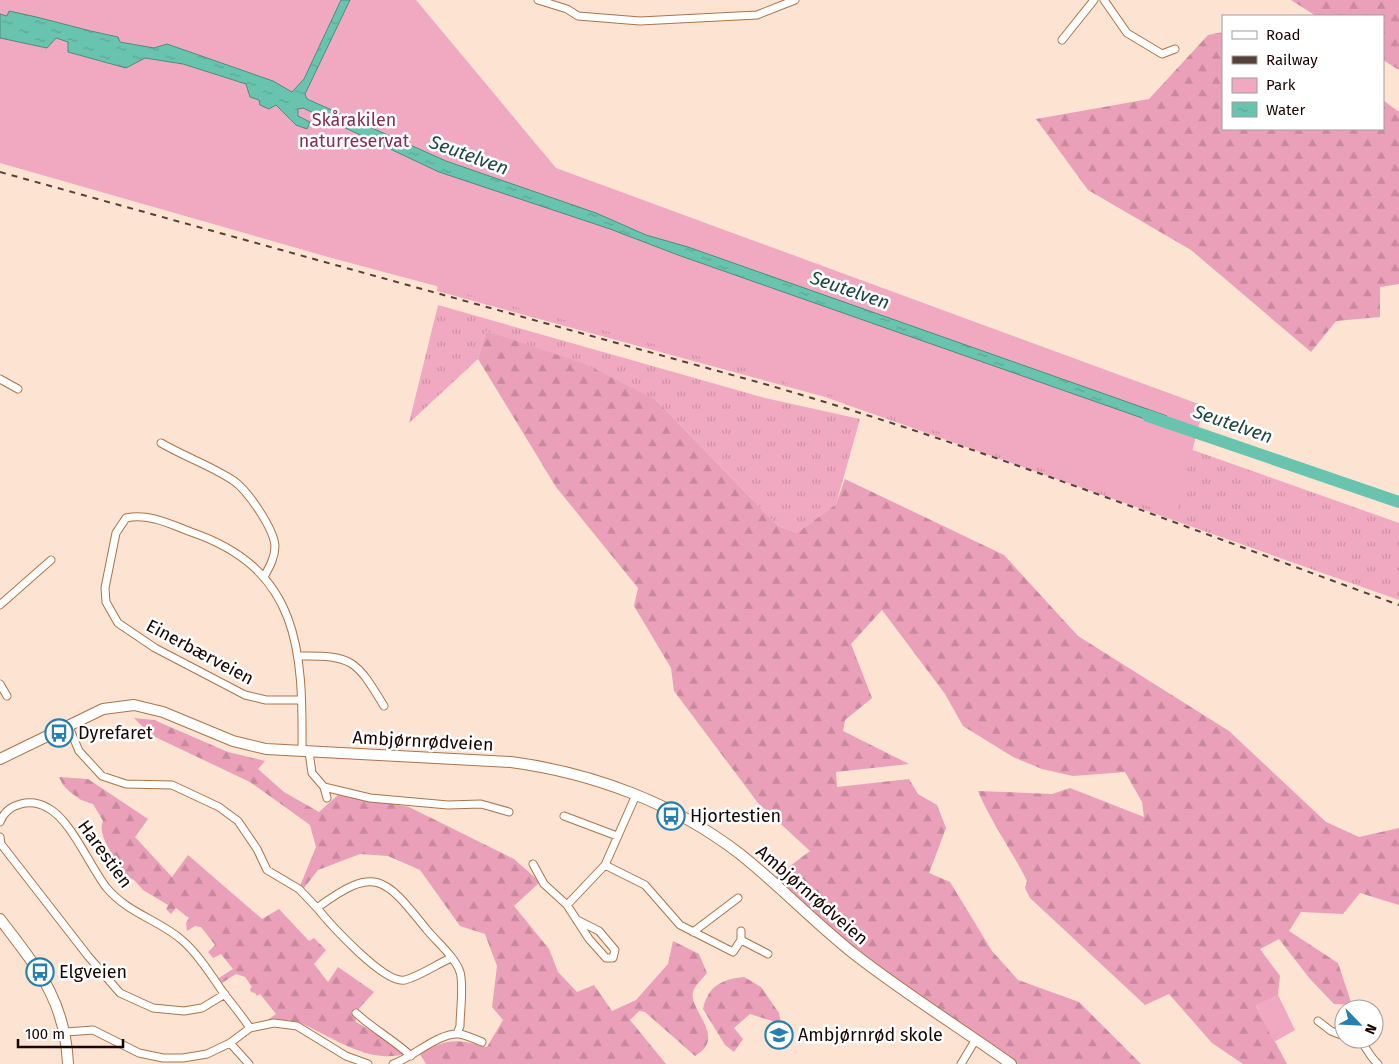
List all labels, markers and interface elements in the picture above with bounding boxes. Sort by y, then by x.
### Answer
legend [1222,15,1384,130]
text: Road [1266,26,1301,44]
text: Railway [1266,51,1318,69]
text: Park [1266,76,1296,94]
text: Water [1266,101,1305,119]
park label: Skårakilen naturreservat [299,109,410,152]
water label: Seutelven [425,130,512,180]
water label: Seutelven [806,265,893,314]
water label: Seutelven [1189,399,1276,448]
street label: Einerbærveien [142,614,258,690]
bus stop icon: Dyrefaret [44,718,74,748]
place label: Dyrefaret [78,722,153,744]
street label: Ambjørnrødveien [352,726,494,756]
bus stop icon: Hjortestien [656,801,686,831]
place label: Hjortestien [690,805,781,827]
street label: Harestien [73,816,137,892]
street label: Ambjørnrødveien [751,840,873,950]
bus stop icon: Elgveien [25,957,55,987]
place label: Elgveien [59,961,127,983]
north arrow [1334,999,1384,1049]
scale bar [18,1016,122,1048]
school or university icon: Ambjørnrød skole [764,1020,794,1050]
text: N [1361,1021,1380,1037]
place label: Ambjørnrød skole [798,1024,943,1046]
text: 100 m [25,1025,65,1043]

